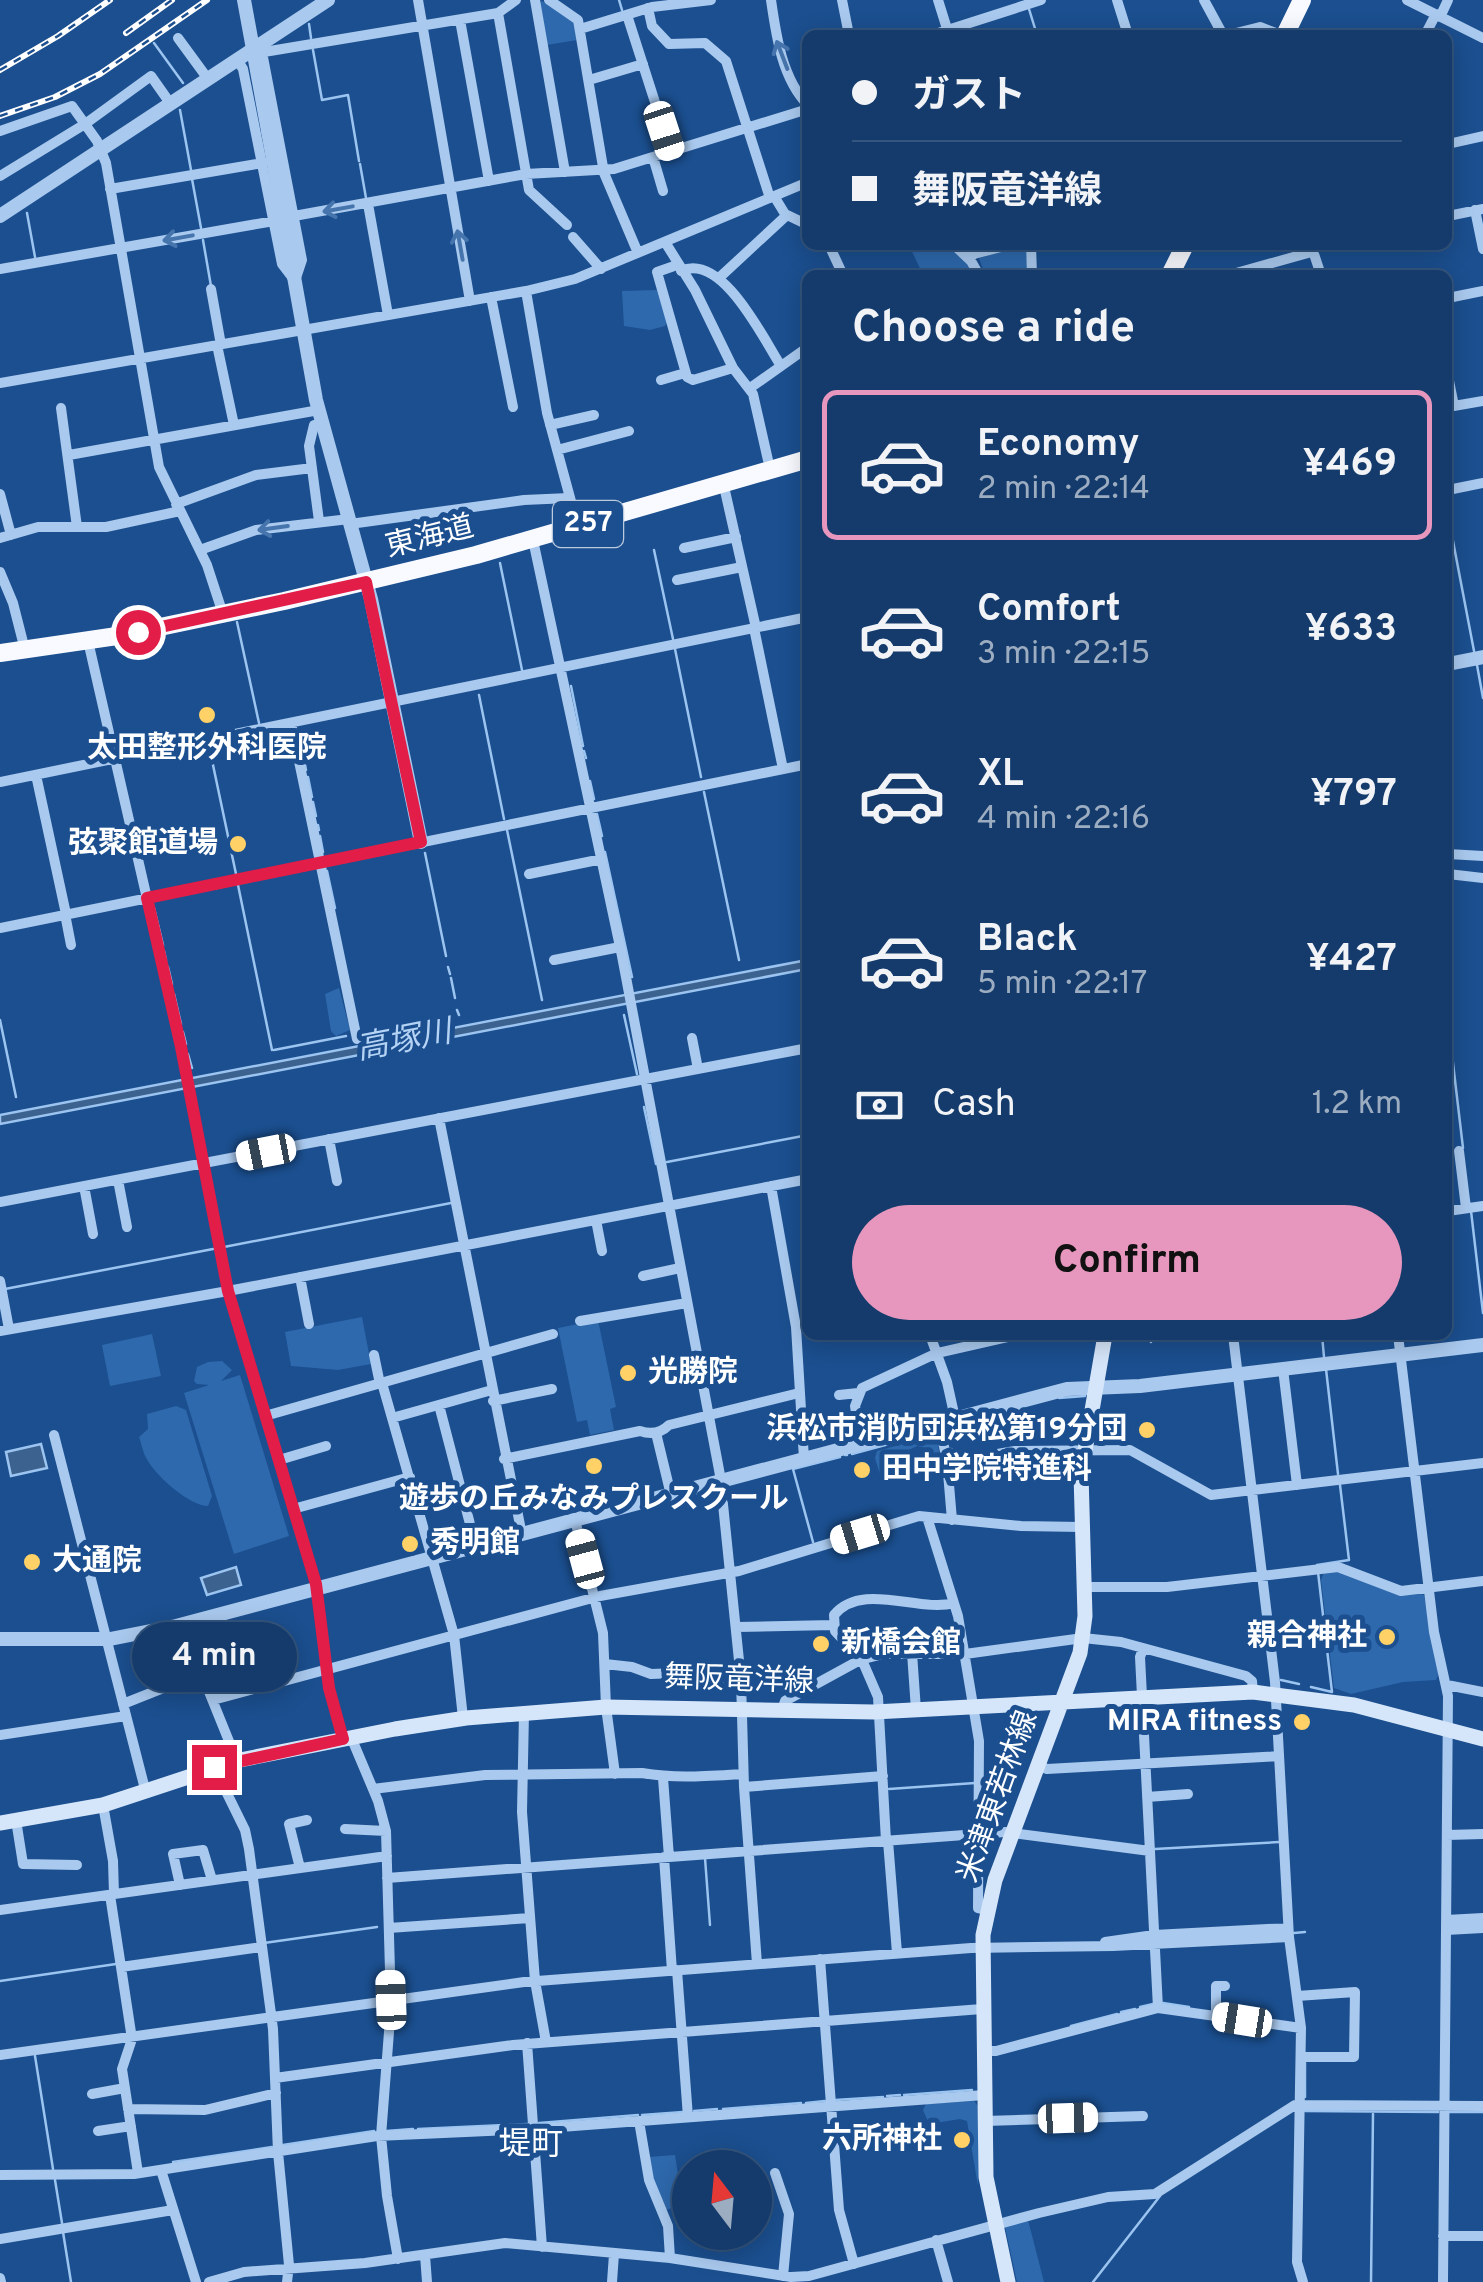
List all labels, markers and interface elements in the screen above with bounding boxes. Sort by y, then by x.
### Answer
one-way arrow [772,40,790,71]
text: ガスト [912,73,1026,122]
car [640,98,688,164]
text: 舞阪竜洋線 [912,169,1102,218]
one-way arrow [322,200,355,219]
one-way arrow [162,229,195,248]
one-way arrow [450,229,469,261]
text: Choose a ride [852,301,1135,358]
icon: car [857,420,947,510]
text: Economy [977,421,1139,470]
text: ¥469 [1303,441,1397,490]
text: 2 min · 22:14 [977,470,1150,510]
road number: 257 [553,501,623,547]
street label: 東海道 [382,509,478,567]
one-way arrow [258,519,290,537]
icon: car [857,585,947,675]
text: Comfort [977,586,1121,635]
text: ¥633 [1305,606,1397,655]
route start [116,610,161,655]
text: 3 min · 22:15 [977,635,1150,675]
marker: 太田整形外科医院 [196,704,218,726]
place label: 太田整形外科医院 [87,731,327,768]
icon: car [857,750,947,840]
text: XL [977,751,1024,800]
text: ¥797 [1310,771,1397,820]
text: 4 min · 22:16 [977,800,1150,840]
place label: 弦聚館道場 [68,826,218,863]
marker: 弦聚館道場 [227,833,249,855]
icon: car [857,915,947,1005]
text: Black [977,916,1077,965]
text: ¥427 [1306,936,1397,985]
text: 5 min · 22:17 [977,965,1148,1005]
water label: 高塚川 [353,1013,458,1071]
icon: cash [852,1078,907,1133]
text: Cash [932,1081,1016,1130]
text: 1.2 km [1312,1085,1402,1125]
car [234,1132,298,1172]
button: Confirm [852,1205,1402,1320]
place label: 光勝院 [648,1355,738,1392]
marker: 光勝院 [617,1362,639,1384]
place label: 浜松市消防団浜松第19分団 [767,1412,1127,1449]
marker: 浜松市消防団浜松第19分団 [1136,1419,1158,1441]
place label: 田中学院特進科 [882,1452,1092,1489]
marker: 遊歩の丘みなみプレスクール [583,1455,605,1477]
marker: 田中学院特進科 [851,1459,873,1481]
place label: 遊歩の丘みなみプレスクール [399,1482,789,1519]
car [827,1511,893,1557]
place label: 秀明館 [430,1526,520,1563]
car [563,1526,607,1592]
marker: 秀明館 [399,1533,421,1555]
place label: 大通院 [52,1544,142,1581]
marker: 大通院 [21,1551,43,1573]
place label: 親合神社 [1247,1619,1367,1656]
callout: 4 min [132,1622,296,1692]
place label: 新橋会館 [841,1626,961,1663]
marker: 親合神社 [1376,1626,1398,1648]
marker: 新橋会館 [810,1633,832,1655]
text: 4 min [172,1637,257,1677]
street label: 舞阪竜洋線 [663,1660,815,1702]
place label: MIRA fitness [1107,1704,1282,1741]
street label: 米津東若林線 [951,1706,1047,1888]
marker: MIRA fitness [1291,1711,1313,1733]
route end [192,1745,237,1790]
car [375,1969,407,2031]
car [1210,2000,1274,2040]
car [1037,2102,1099,2134]
place label: 六所神社 [822,2122,942,2159]
district label: 堤町 [499,2126,563,2166]
marker: 六所神社 [951,2129,973,2151]
north arrow [672,2150,772,2250]
map controls [672,2150,772,2250]

